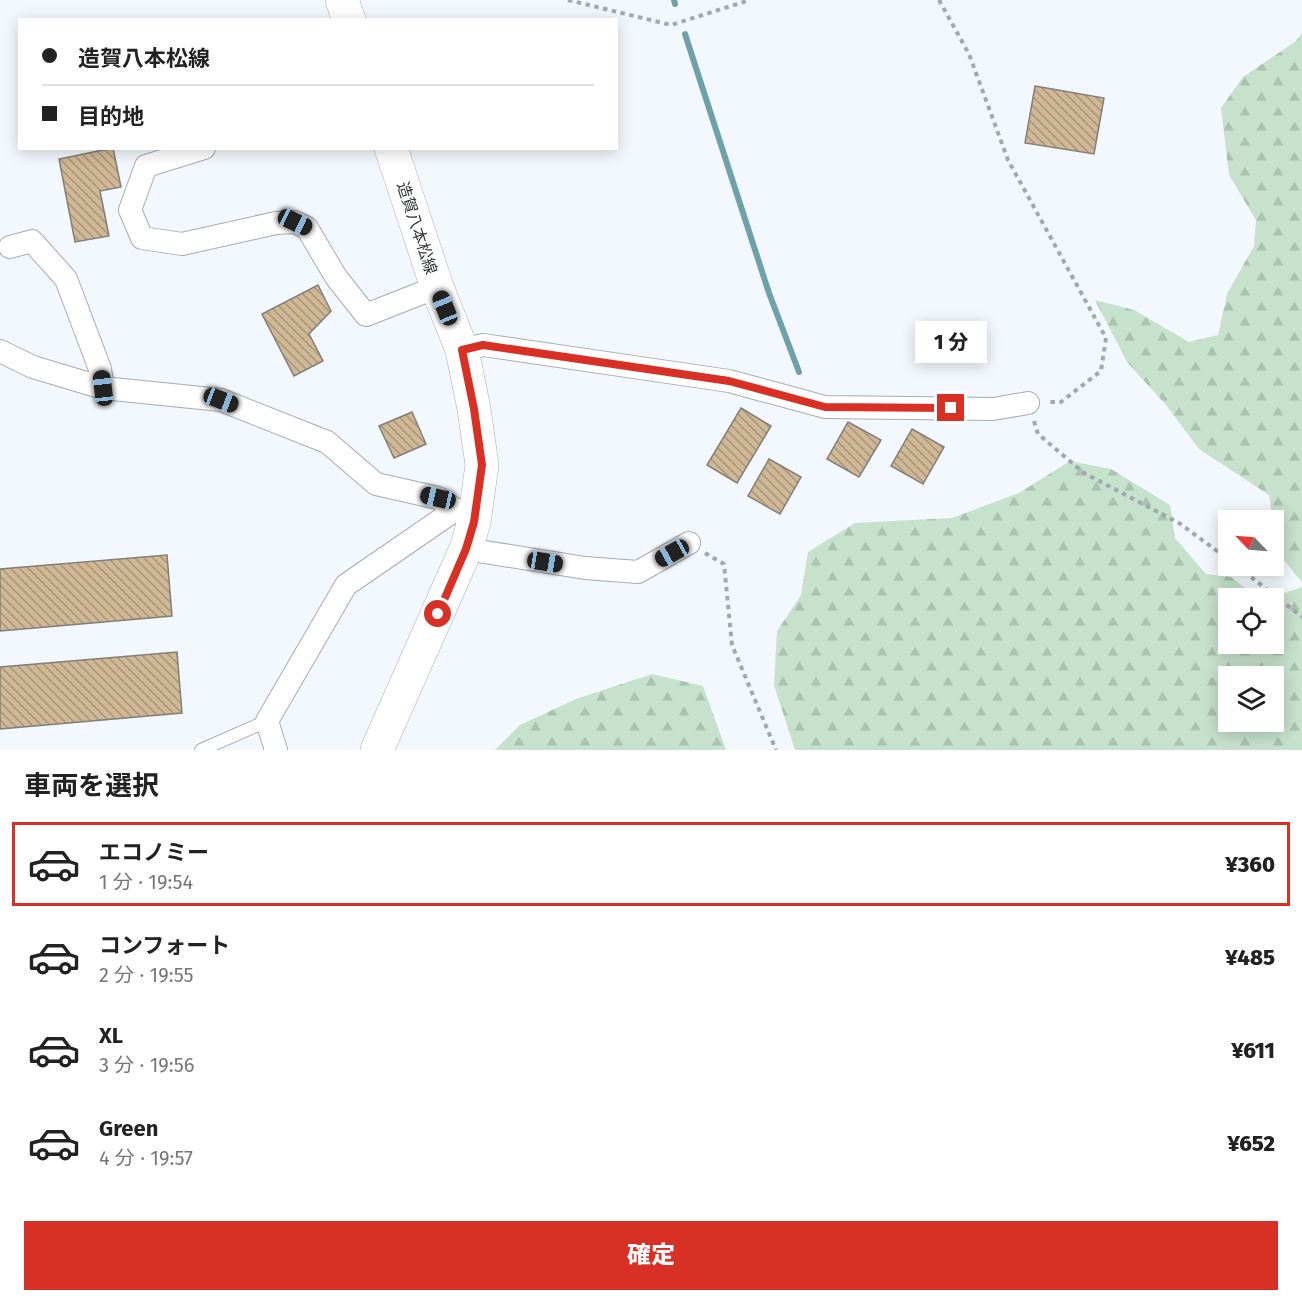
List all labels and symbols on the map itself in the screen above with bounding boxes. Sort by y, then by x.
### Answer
street label: 造賀八本松線 [393,179,441,277]
car [275,206,315,238]
car [430,288,460,328]
callout: 1 分 [915,321,987,363]
car [92,369,114,407]
car [201,385,241,415]
route end [937,394,964,421]
car [418,485,458,511]
north arrow [1218,510,1284,576]
car [652,536,692,570]
car [526,550,564,574]
route start [424,600,451,627]

